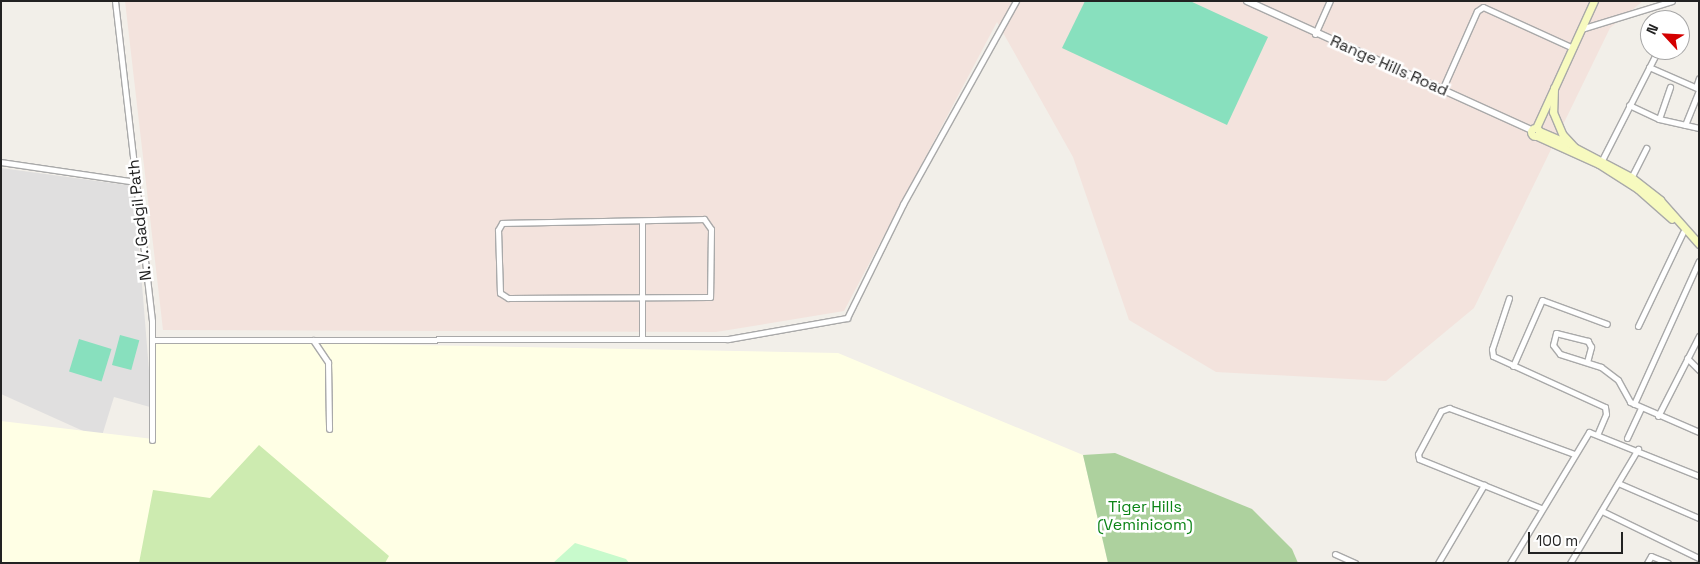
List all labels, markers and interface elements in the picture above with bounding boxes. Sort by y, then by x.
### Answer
north arrow [1640,10,1690,60]
text: N [1642,21,1662,37]
street label: Range Hills Road [1327,31,1451,101]
street label: N. V. Gadgil Path [124,158,156,282]
park label: Tiger Hills (Veminicom) [1097,497,1193,535]
scale bar [1530,522,1625,554]
text: 100 m [1536,531,1578,550]

